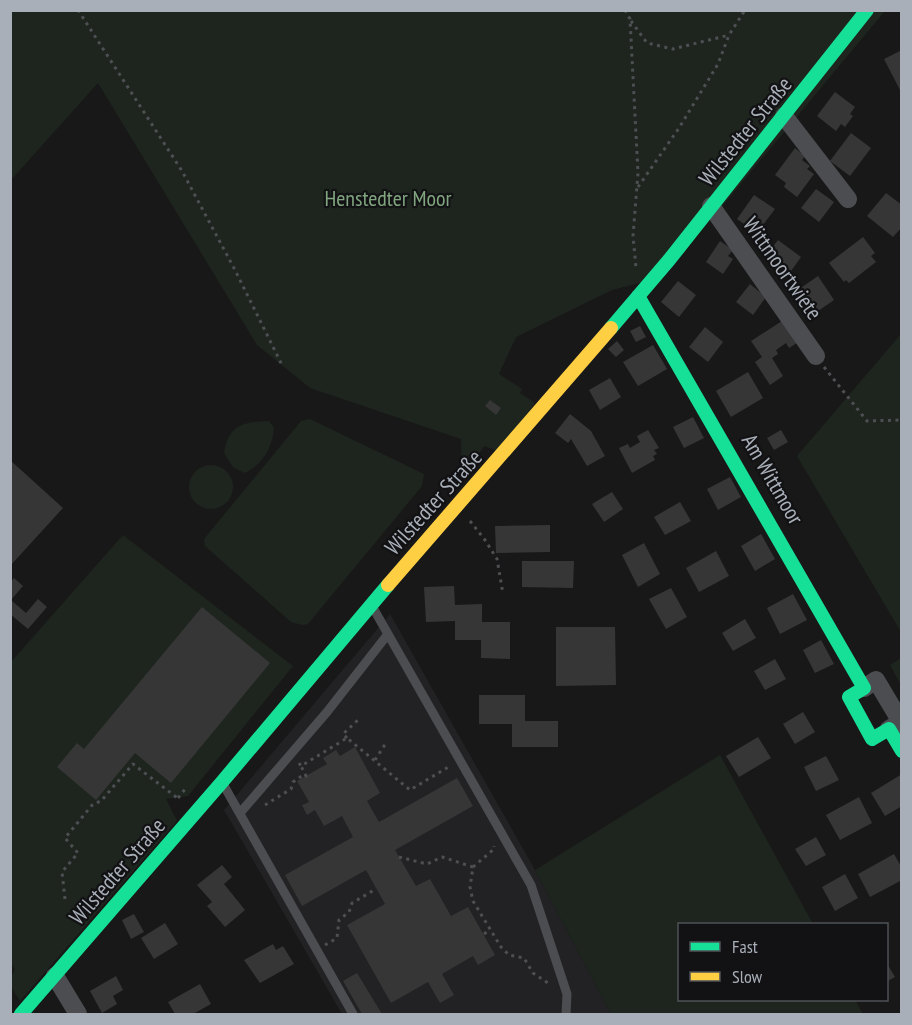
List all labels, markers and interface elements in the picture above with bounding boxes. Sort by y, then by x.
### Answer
street label: Wilstedter Straße [692,71,798,191]
park label: Henstedter Moor [324,184,452,212]
street label: Wittmoortwiete [737,211,829,325]
street label: Am Wittmoor [736,429,810,529]
street label: Wilstedter Straße [378,443,488,561]
street label: Wilstedter Straße [63,812,171,930]
legend [678,923,888,1001]
text: Fast [732,935,758,958]
text: Slow [732,965,763,988]

